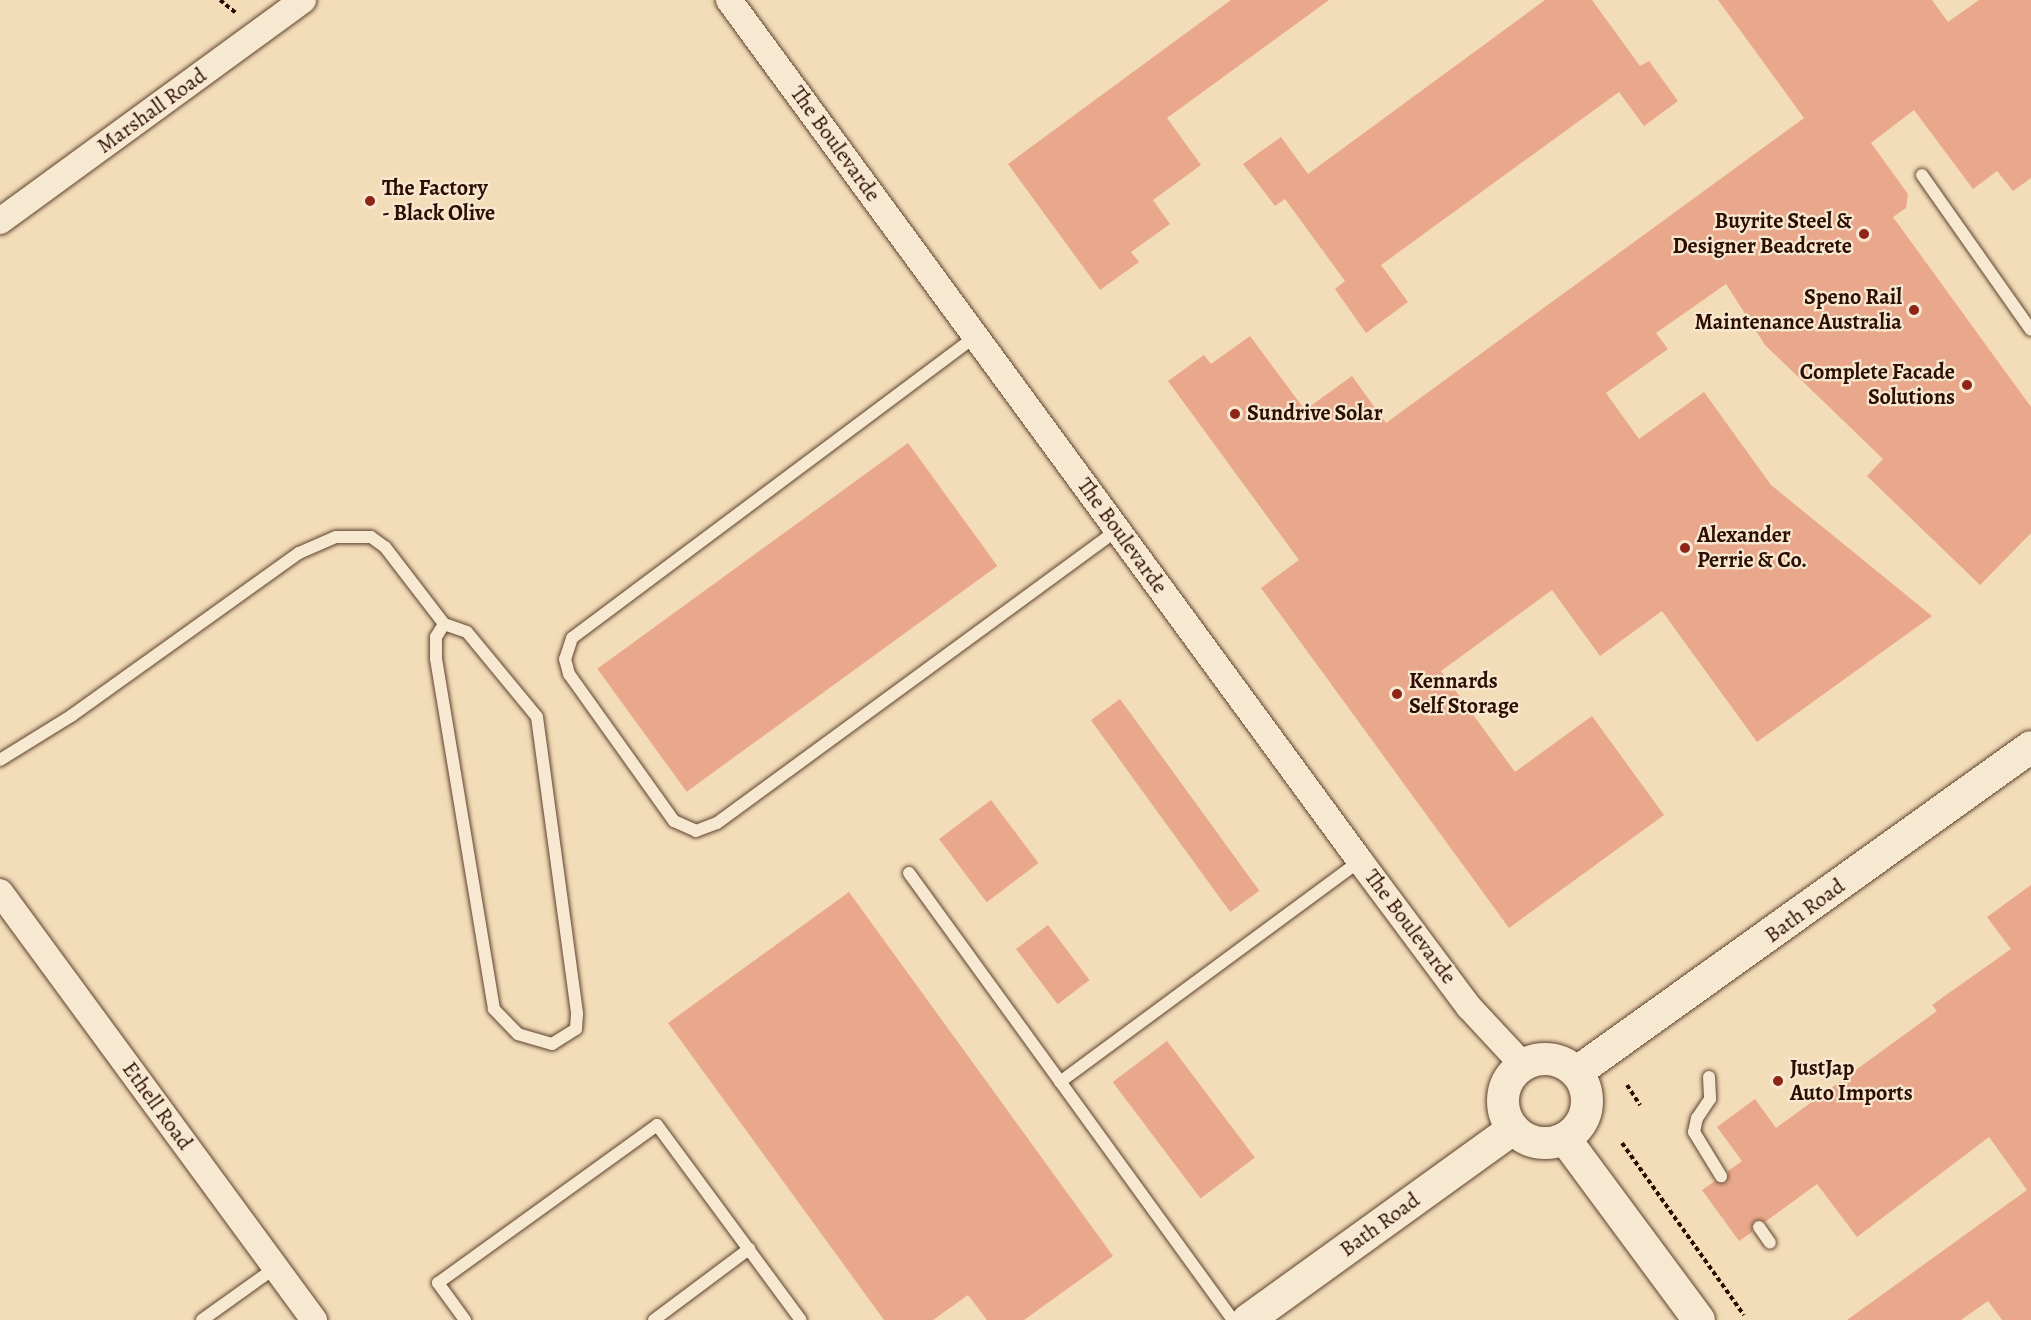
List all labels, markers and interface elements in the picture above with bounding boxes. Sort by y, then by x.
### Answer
street label: Marshall Road [92,62,212,160]
street label: The Boulevarde [784,81,886,207]
place label: The Factory - Black Olive [382,175,496,226]
marker: The Factory - Black Olive [363,194,377,208]
place label: Buyrite Steel & Designer Beadcrete [1672,208,1852,260]
marker: Buyrite Steel & Designer Beadcrete [1857,227,1871,241]
place label: Speno Rail Maintenance Australia [1694,284,1902,336]
marker: Speno Rail Maintenance Australia [1907,303,1921,317]
place label: Complete Facade Solutions [1800,359,1955,410]
marker: Complete Facade Solutions [1960,378,1974,392]
place label: Sundrive Solar [1247,401,1383,427]
marker: Sundrive Solar [1228,407,1242,421]
street label: The Boulevarde [1071,473,1173,599]
place label: Alexander Perrie & Co. [1697,522,1807,574]
marker: Alexander Perrie & Co. [1678,541,1692,555]
place label: Kennards Self Storage [1409,668,1519,720]
marker: Kennards Self Storage [1390,687,1404,701]
street label: The Boulevarde [1358,865,1462,989]
street label: Bath Road [1760,873,1850,949]
place label: JustJap Auto Imports [1790,1055,1913,1106]
street label: Ethell Road [116,1057,198,1155]
marker: JustJap Auto Imports [1771,1074,1785,1088]
street label: Bath Road [1335,1187,1425,1263]

